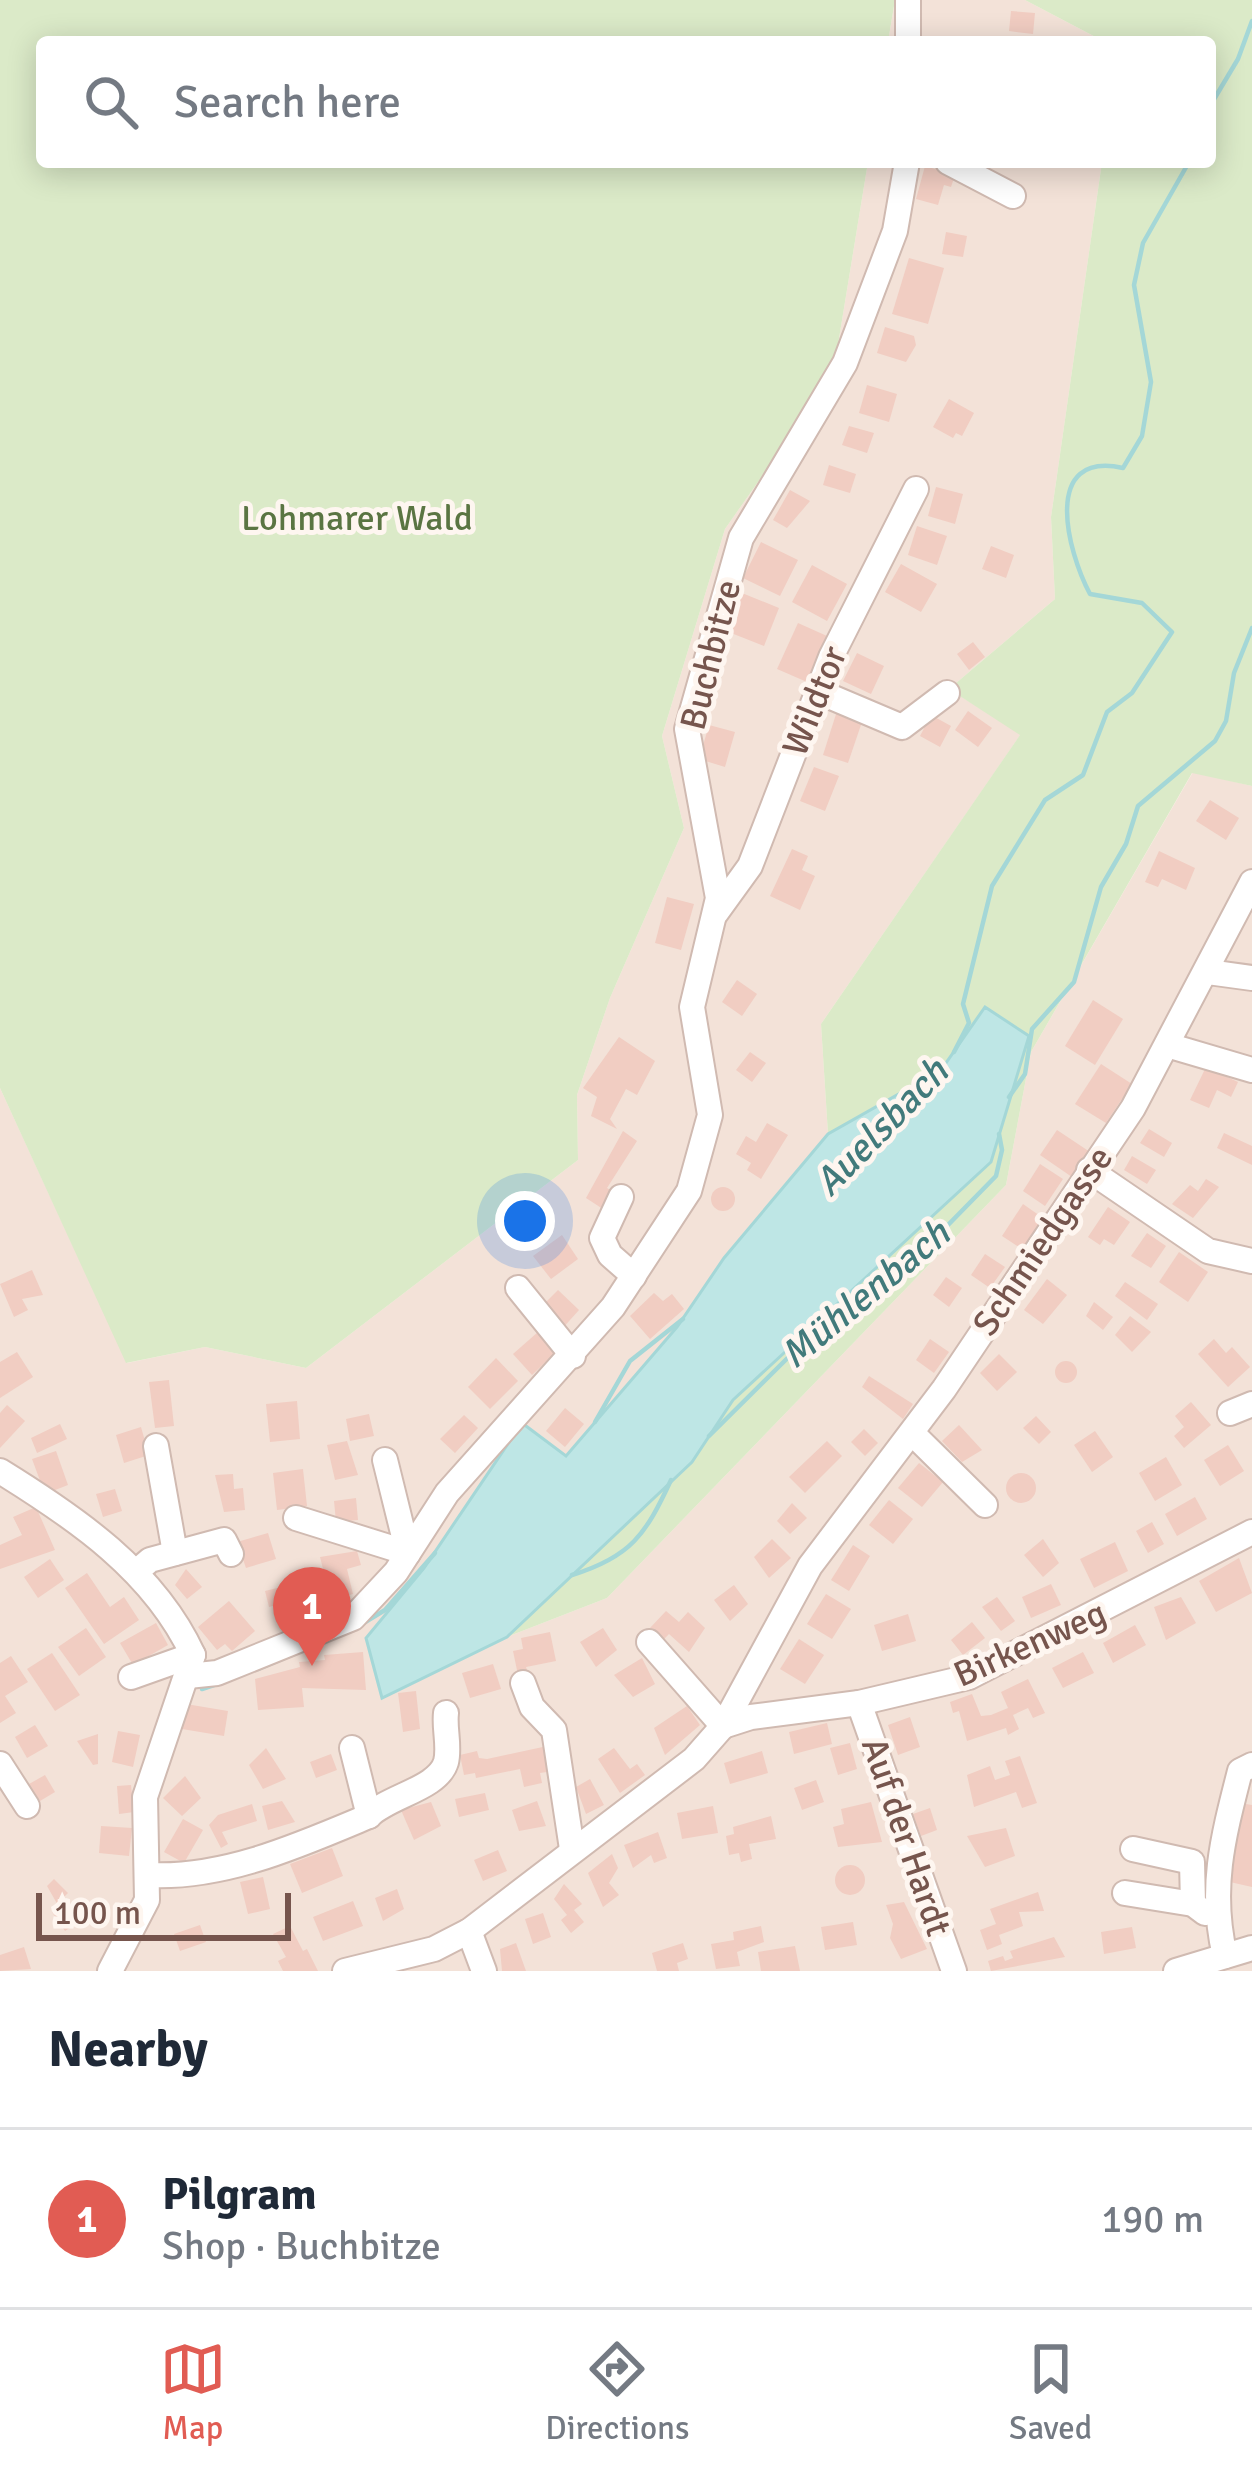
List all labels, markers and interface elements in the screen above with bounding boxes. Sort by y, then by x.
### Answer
search box [36,36,1216,168]
icon: search [78,69,144,135]
text: Search here [174,75,401,130]
park label: Lohmarer Wald [241,496,473,541]
street label: Buchbitze [671,575,751,735]
street label: Wildtor [773,639,857,762]
water label: Auelsbach [804,1047,959,1206]
street label: Schmiedgasse [963,1138,1123,1344]
your location [495,1191,555,1251]
water label: Mühlenbach [771,1208,961,1379]
pin: 1 [273,1567,351,1666]
street label: Birkenweg [947,1591,1113,1697]
street label: Auf der Hardt [851,1732,961,1942]
scale bar [36,1887,291,1940]
text: 100 m [54,1893,141,1934]
text: Nearby [48,2018,208,2081]
text: Pilgram [162,2167,317,2222]
text: 1 [76,2195,98,2243]
text: 190 m [1101,2195,1204,2243]
text: Shop · Buchbitze [162,2222,441,2270]
tab: Map [160,2336,226,2449]
tab: Directions [545,2336,690,2449]
tab: Saved [1009,2336,1092,2449]

